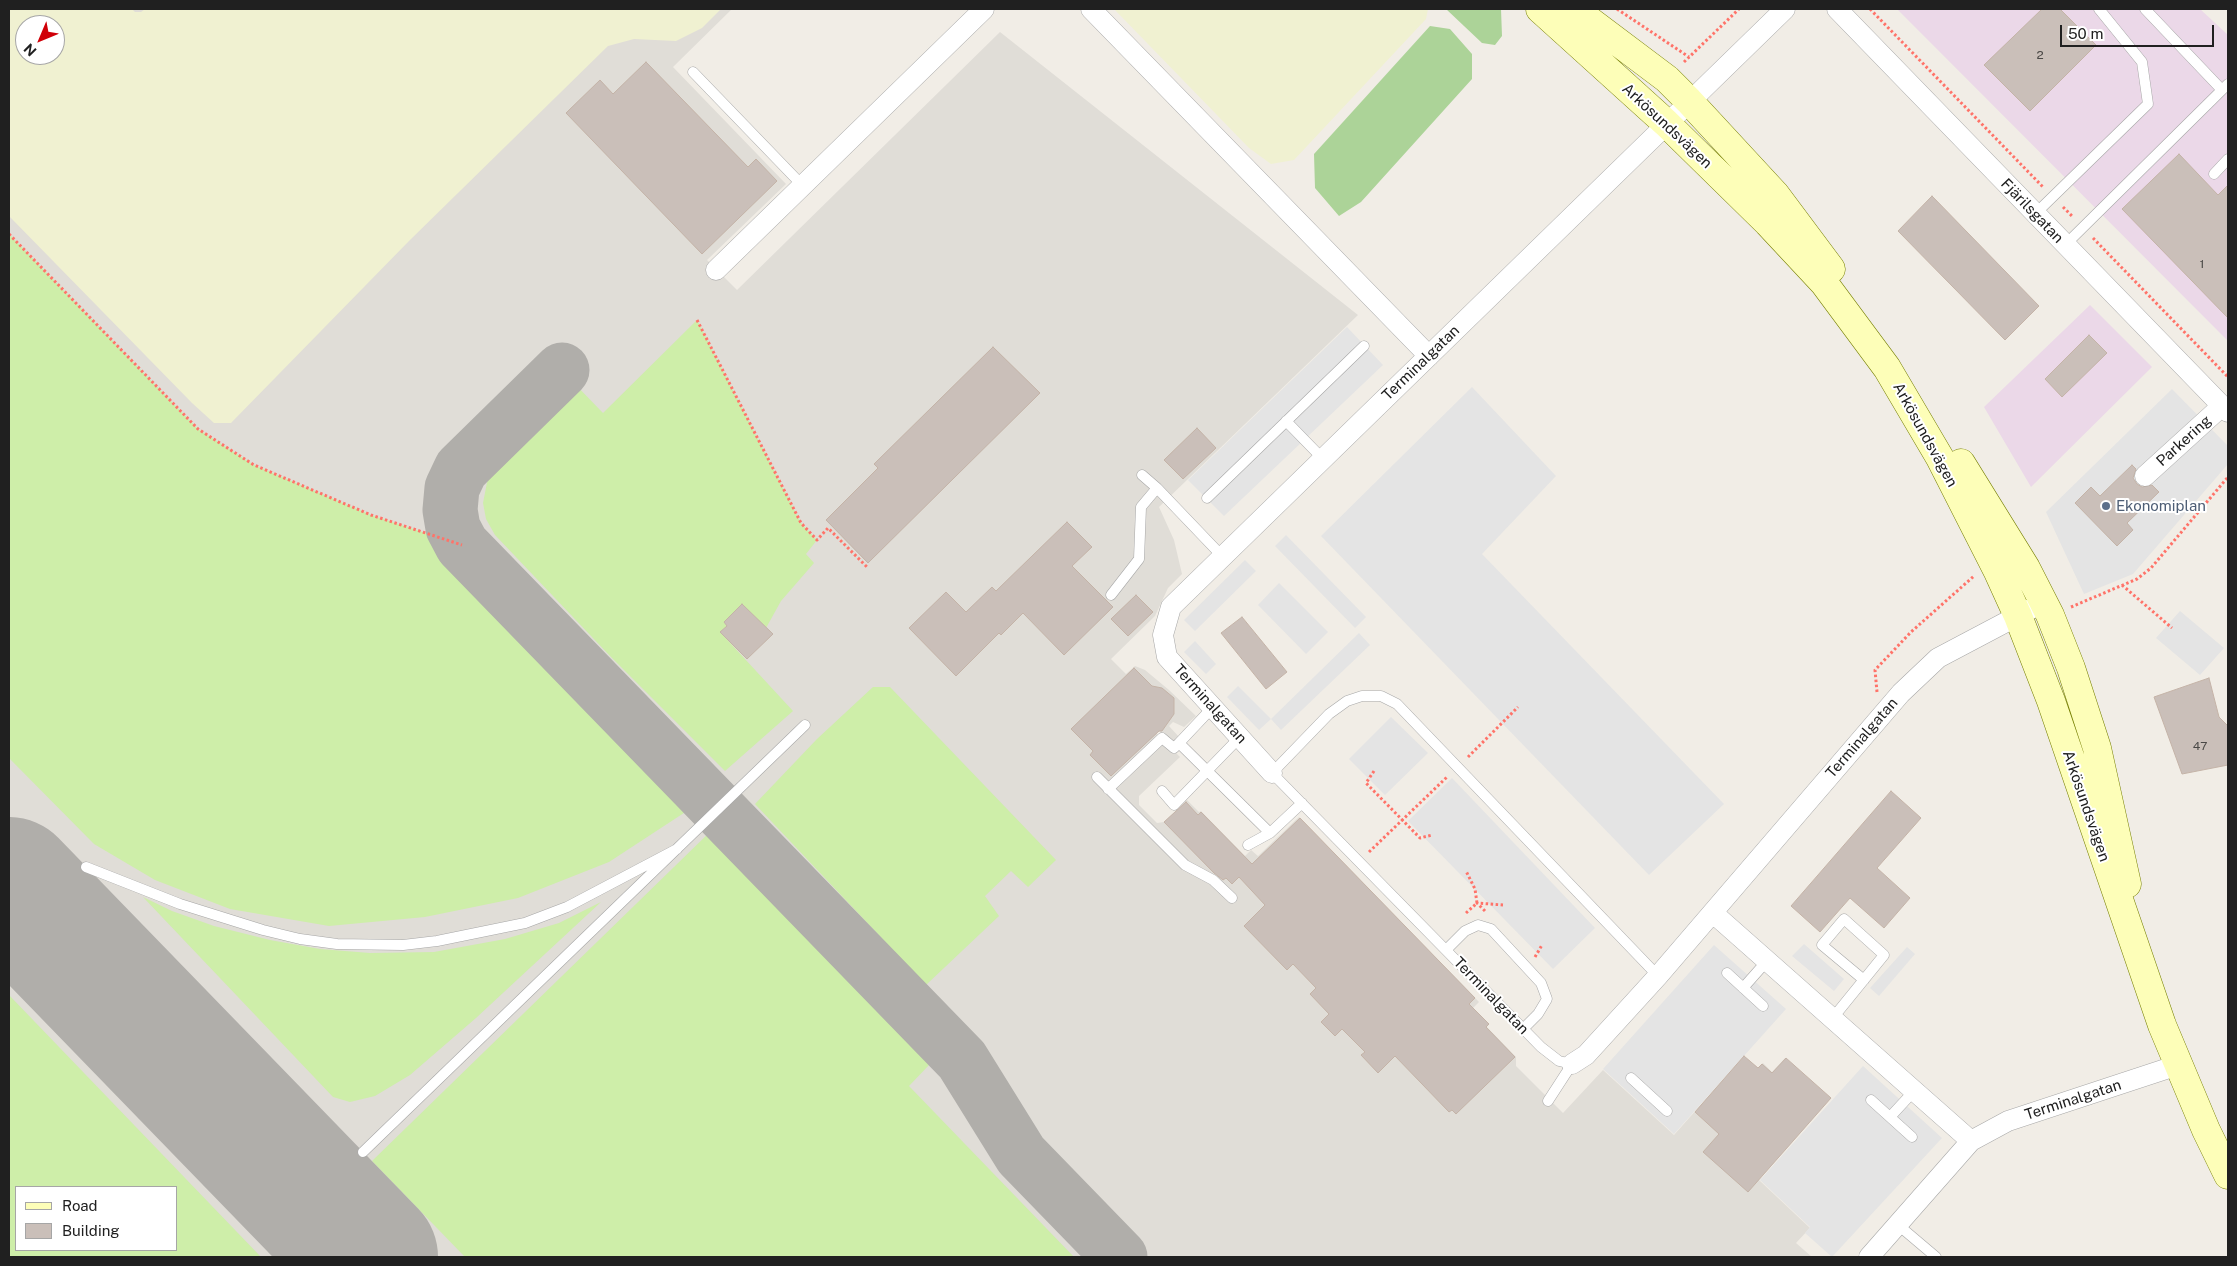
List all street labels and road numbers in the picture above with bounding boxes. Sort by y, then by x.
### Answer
street label: Arkösundsvägen [1618,80,1716,172]
street label: Fjärilsgatan [1997,175,2067,247]
street label: Terminalgatan [1379,322,1463,404]
street label: Arkösundsvägen [1889,380,1961,490]
street label: Parkering [2153,412,2215,470]
street label: Terminalgatan [1170,661,1250,747]
street label: Terminalgatan [1822,694,1902,782]
street label: Arkösundsvägen [2059,748,2113,864]
street label: Terminalgatan [1450,954,1532,1038]
street label: Terminalgatan [2022,1076,2124,1124]

